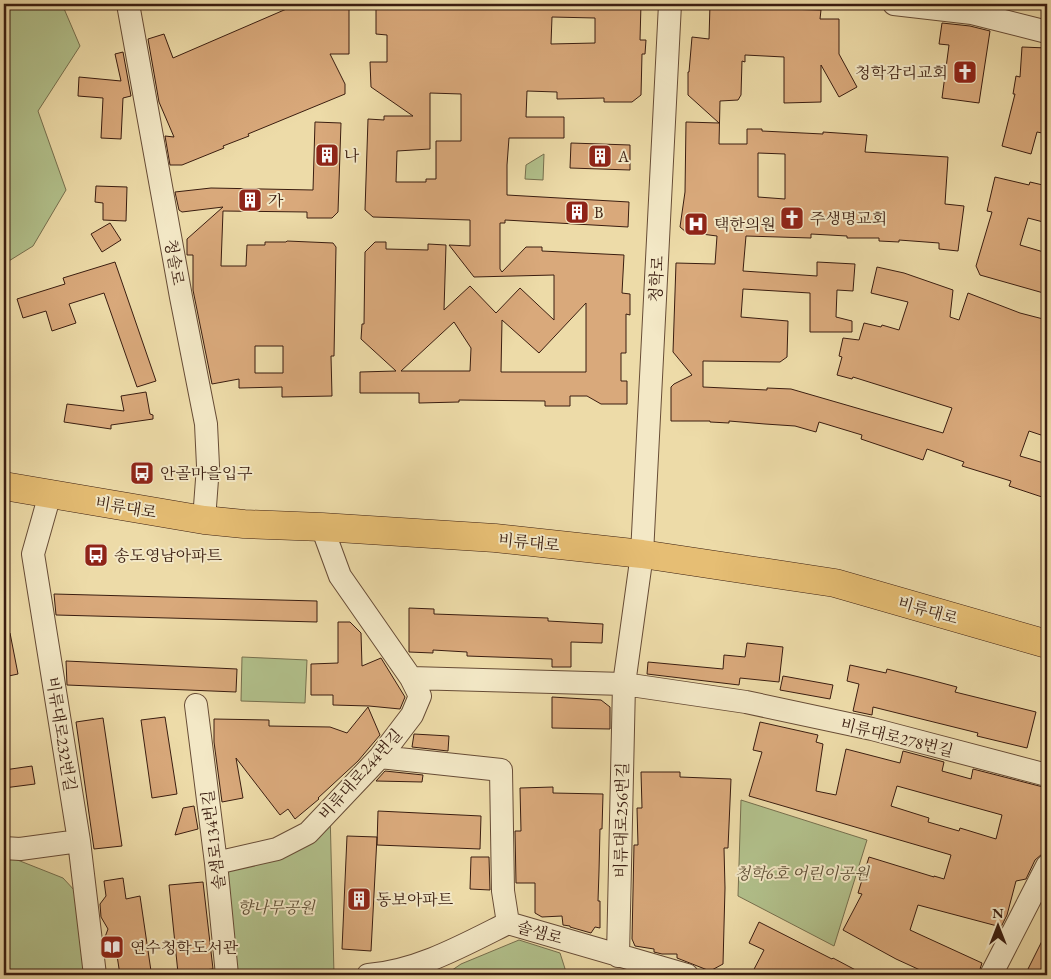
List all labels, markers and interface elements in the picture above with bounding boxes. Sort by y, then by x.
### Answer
church icon: 청학감리교회 [952,59,978,85]
place label: 청학감리교회 [855,62,948,83]
building icon: 나 [314,142,340,168]
building icon: A [587,143,613,169]
place label: 나 [344,145,360,166]
place label: A [617,146,630,167]
building icon: 가 [237,187,263,213]
place label: 가 [268,190,284,211]
building icon: B [564,199,590,225]
place label: B [594,202,603,223]
church icon: 주생명교회 [779,205,805,231]
place label: 주생명교회 [810,208,887,229]
hospital icon: 택한의원 [683,211,709,237]
place label: 택한의원 [714,214,776,235]
street label: 청솔로 [160,237,189,287]
street label: 청학로 [645,255,668,303]
bus stop icon: 안골마을입구 [129,460,155,486]
place label: 안골마을입구 [160,463,253,484]
street label: 비류대로 [94,492,159,523]
street label: 비류대로 [497,529,561,556]
bus stop icon: 송도영남아파트 [83,542,109,568]
place label: 송도영남아파트 [114,545,223,566]
street label: 비류대로 [895,592,961,629]
street label: 비류대로232번길 [42,675,81,793]
street label: 비류대로278번길 [838,713,956,762]
street label: 비류대로244번길 [314,724,407,824]
street label: 비류대로256번길 [610,762,633,878]
street label: 솔샘로134번길 [197,789,230,891]
park label: 청학6호 어린이공원 [735,863,871,884]
building icon: 동보아파트 [346,886,372,912]
place label: 동보아파트 [376,889,454,910]
park label: 향나무공원 [237,897,316,918]
north arrow [974,902,1024,952]
text: N [992,904,1004,922]
street label: 솔샘로 [515,916,566,949]
library icon: 연수청학도서관 [99,934,125,960]
place label: 연수청학도서관 [130,937,239,958]

